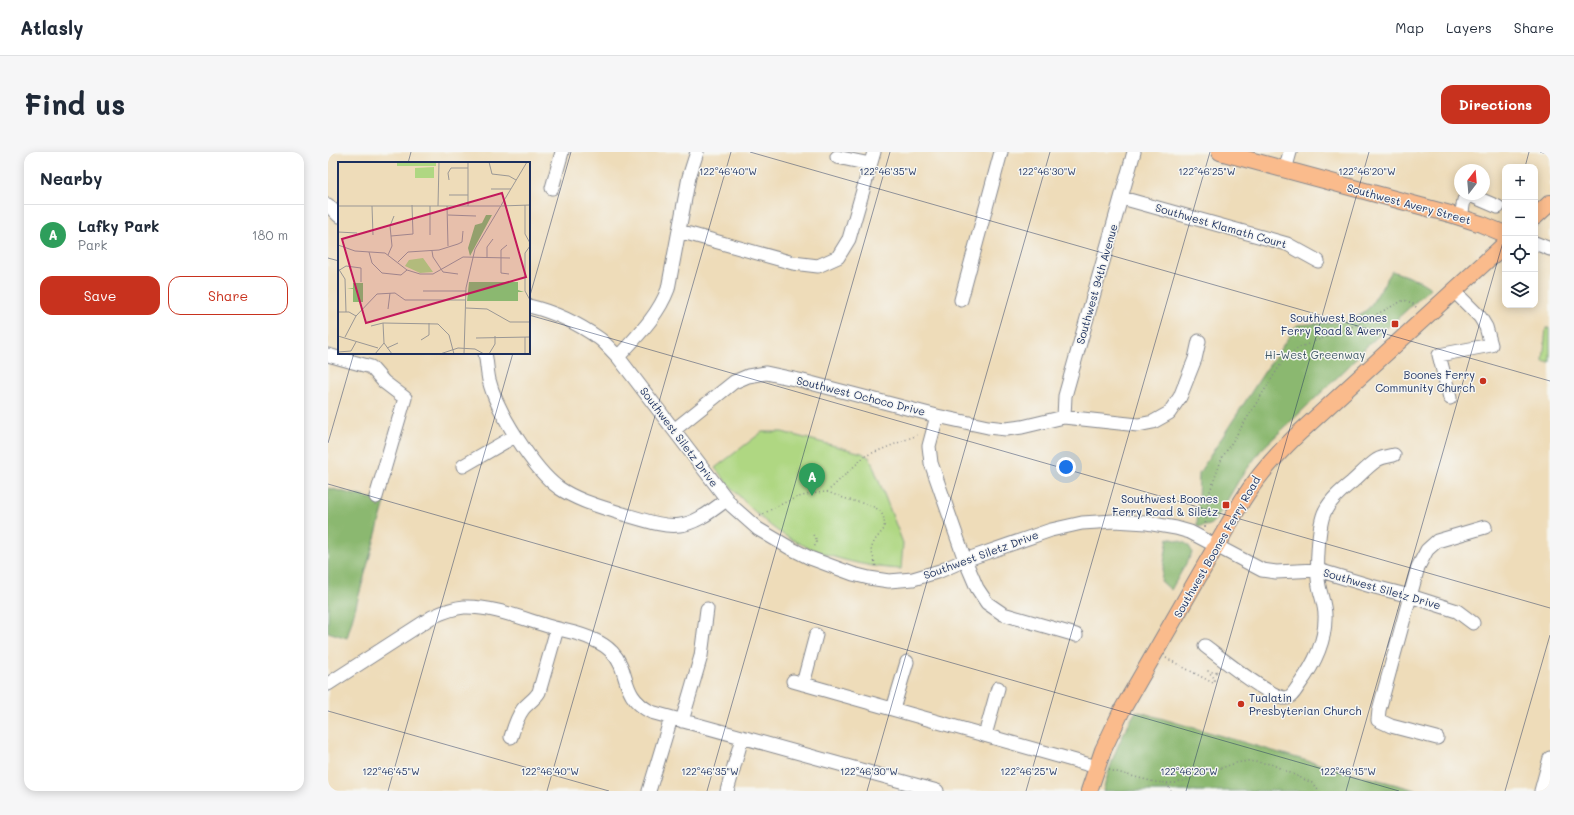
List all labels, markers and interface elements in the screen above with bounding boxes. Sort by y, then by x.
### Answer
text: Atlasly [20,15,83,40]
text: Map [1395,18,1424,37]
text: Layers [1446,18,1492,37]
text: Share [1514,18,1554,37]
button: Directions [1441,85,1550,124]
text: Find us [24,86,125,122]
inset map [338,162,530,354]
text: 122°46'40"W [699,164,757,178]
text: 122°46'35"W [859,164,917,178]
text: 122°46'30"W [1018,164,1076,178]
text: 122°46'25"W [1178,164,1236,178]
text: 122°46'20"W [1338,164,1396,178]
north arrow [1454,164,1490,200]
map controls [1502,164,1538,308]
button: + [1502,164,1538,200]
text: Nearby [40,167,102,189]
street label: Southwest Avery Street [1345,180,1473,227]
street label: Southwest Klamath Court [1154,200,1289,252]
button: − [1502,200,1538,236]
text: Lafky Park [78,216,159,236]
street label: Southwest 94th Avenue [1072,222,1121,346]
text: A [48,226,58,243]
text: 180 m [252,226,288,243]
text: Park [78,236,107,253]
button: locate [1502,236,1538,272]
button: layers [1502,272,1538,308]
button: Save [40,276,160,315]
button: Share [168,276,288,315]
place label: Southwest Boones Ferry Road & Avery [1281,310,1387,338]
marker: Southwest Boones Ferry Road & Avery [1390,319,1400,329]
park label: Hi-West Greenway [1265,347,1366,362]
place label: Boones Ferry Community Church [1375,367,1475,395]
street label: Southwest Ochoco Drive [795,372,927,419]
marker: Boones Ferry Community Church [1478,376,1488,386]
street label: Southwest Siletz Drive [637,384,722,490]
your location [1056,457,1076,477]
pin: A [799,463,825,496]
street label: Southwest Boones Ferry Road [1170,473,1263,620]
place label: Southwest Boones Ferry Road & Siletz [1112,491,1218,519]
marker: Southwest Boones Ferry Road & Siletz [1221,500,1231,510]
street label: Southwest Siletz Drive [921,527,1041,582]
street label: Southwest Siletz Drive [1322,565,1443,613]
place label: Tualatin Presbyterian Church [1249,690,1361,718]
marker: Tualatin Presbyterian Church [1236,699,1246,709]
text: 122°46'45"W [362,764,420,778]
text: 122°46'40"W [521,764,579,778]
text: 122°46'35"W [681,764,739,778]
text: 122°46'30"W [840,764,898,778]
text: 122°46'25"W [1000,764,1058,778]
text: 122°46'20"W [1160,764,1218,778]
text: 122°46'15"W [1320,764,1376,778]

